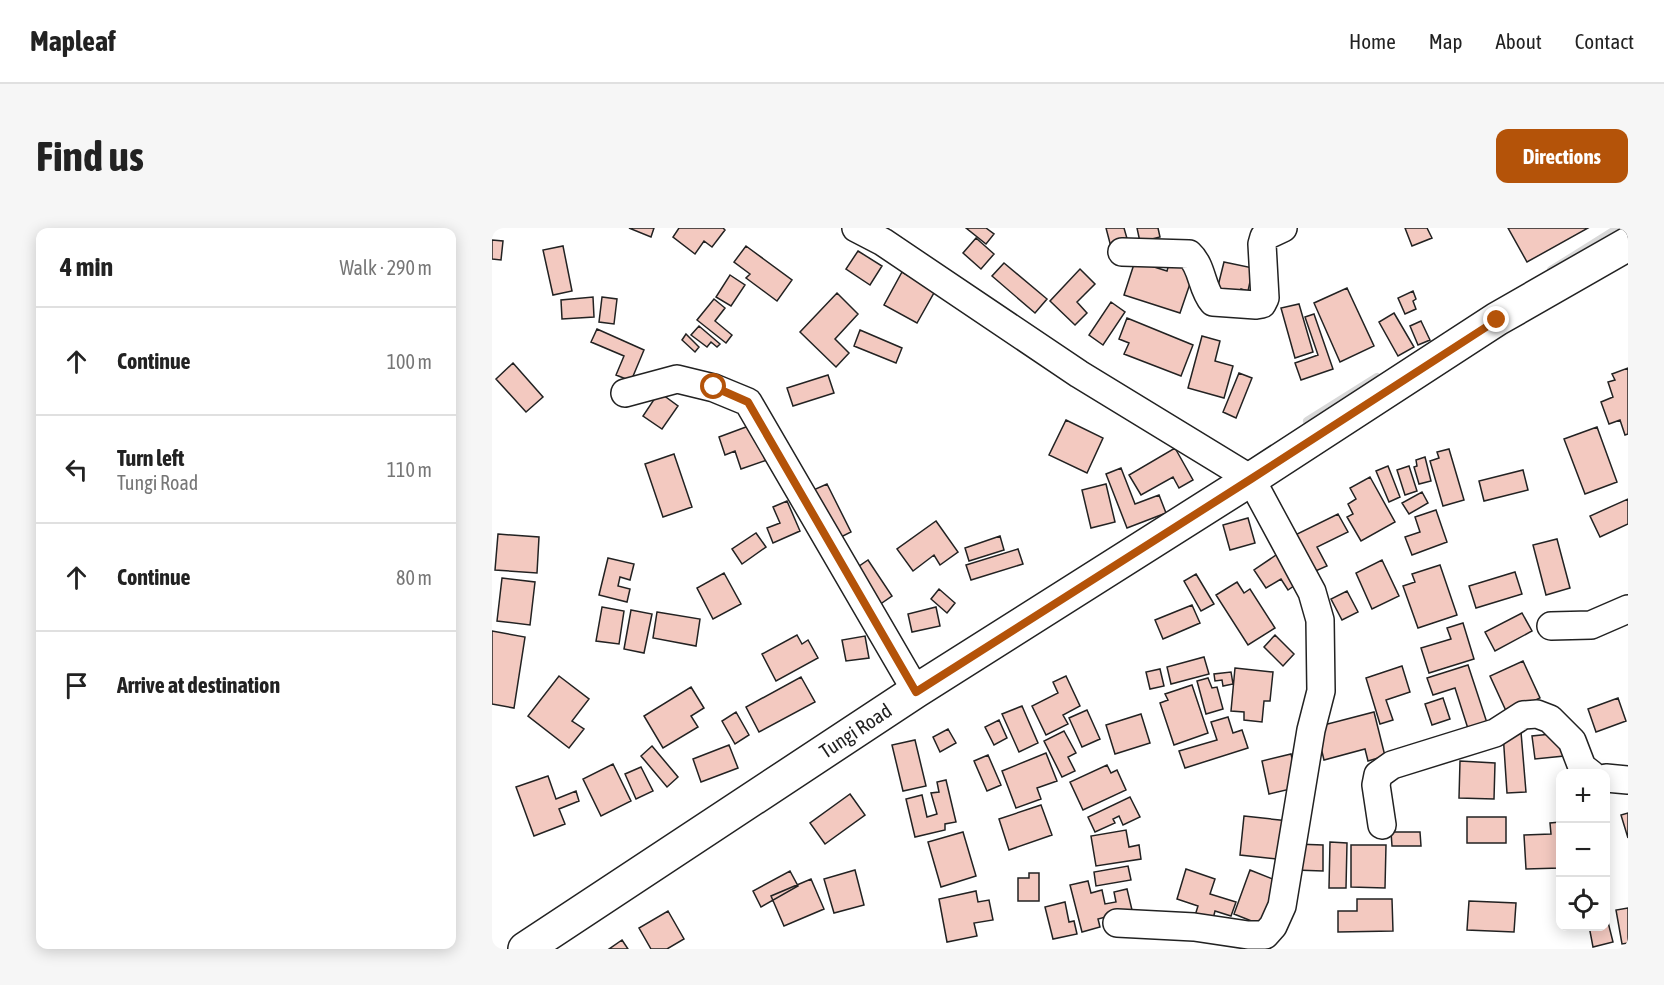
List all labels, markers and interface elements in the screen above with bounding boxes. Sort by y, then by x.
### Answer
text: Mapleaf [30,25,116,57]
text: Home [1349,29,1396,53]
text: Map [1429,29,1463,53]
text: About [1496,29,1542,53]
text: Contact [1575,29,1634,53]
button: Directions [1496,129,1628,183]
text: Find us [36,132,144,180]
text: 4 min [60,252,113,282]
text: Walk · 290 m [340,256,432,279]
route end [1483,306,1509,332]
icon: ahead [60,345,93,378]
text: Continue [117,348,191,374]
text: 100 m [387,350,432,373]
route start [700,373,726,399]
text: Turn left [117,445,184,471]
icon: left [60,453,93,486]
text: 110 m [387,458,432,481]
text: Tungi Road [117,471,198,494]
icon: ahead [60,561,93,594]
text: Continue [117,564,191,590]
text: 80 m [396,566,432,589]
icon: arrive [60,669,93,702]
text: Arrive at destination [117,672,280,698]
street label: Tungi Road [815,698,896,762]
map controls [1556,769,1610,931]
button: + [1556,769,1610,823]
button: − [1556,823,1610,877]
button: locate [1556,877,1610,931]

